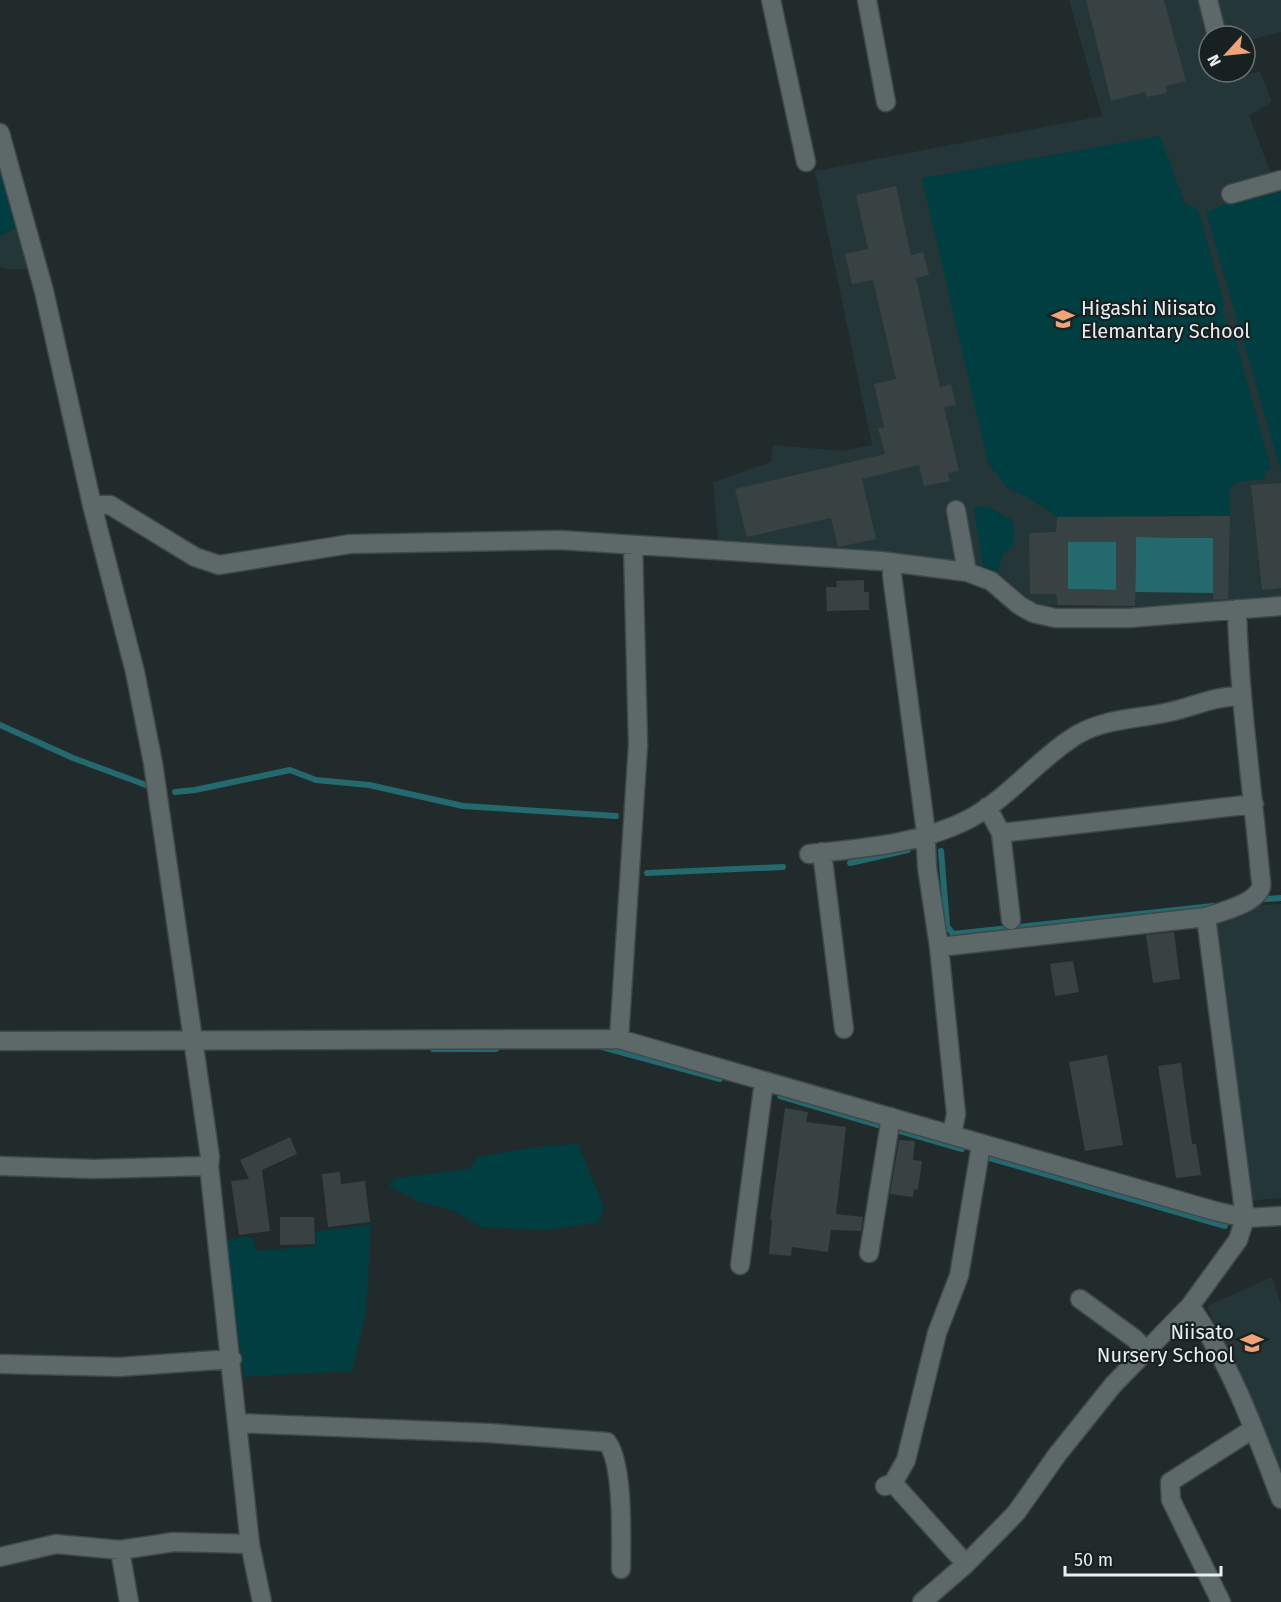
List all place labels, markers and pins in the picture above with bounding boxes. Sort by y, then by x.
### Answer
place label: Higashi Niisato Elemantary School [1081,296,1250,343]
school or university icon: Higashi Niisato Elemantary School [1050,306,1076,332]
place label: Niisato Nursery School [1097,1320,1234,1367]
school or university icon: Niisato Nursery School [1239,1330,1265,1356]

